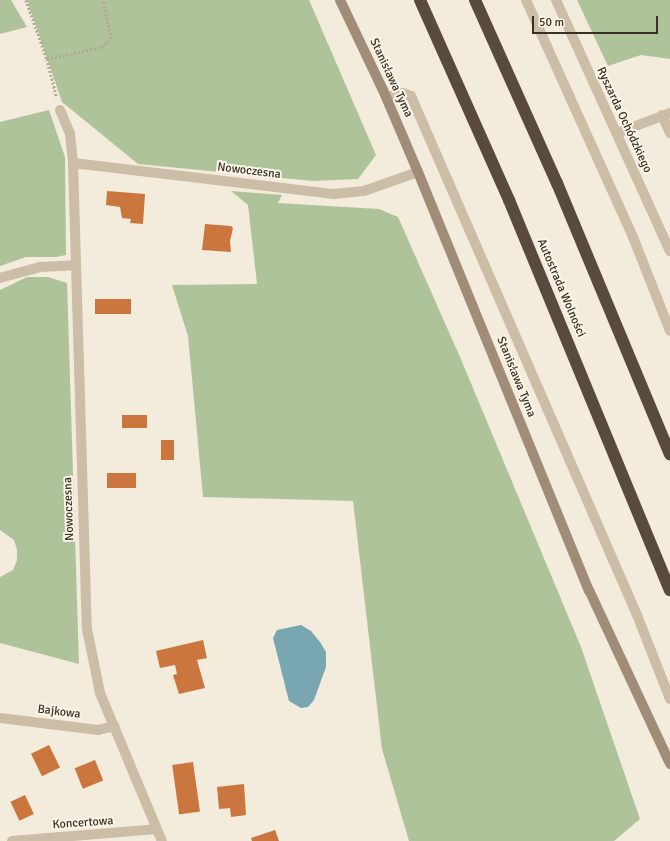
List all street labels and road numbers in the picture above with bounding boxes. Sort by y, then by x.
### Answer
street label: Stanisława Tyma [366,36,416,120]
street label: Ryszarda Ochódzkiego [593,65,655,175]
street label: Nowoczesna [216,160,282,182]
street label: Autostrada Wolności [534,237,588,339]
street label: Stanisława Tyma [493,335,539,419]
street label: Nowoczesna [61,477,77,541]
street label: Bajkowa [37,702,81,722]
street label: Koncertowa [52,814,114,832]

